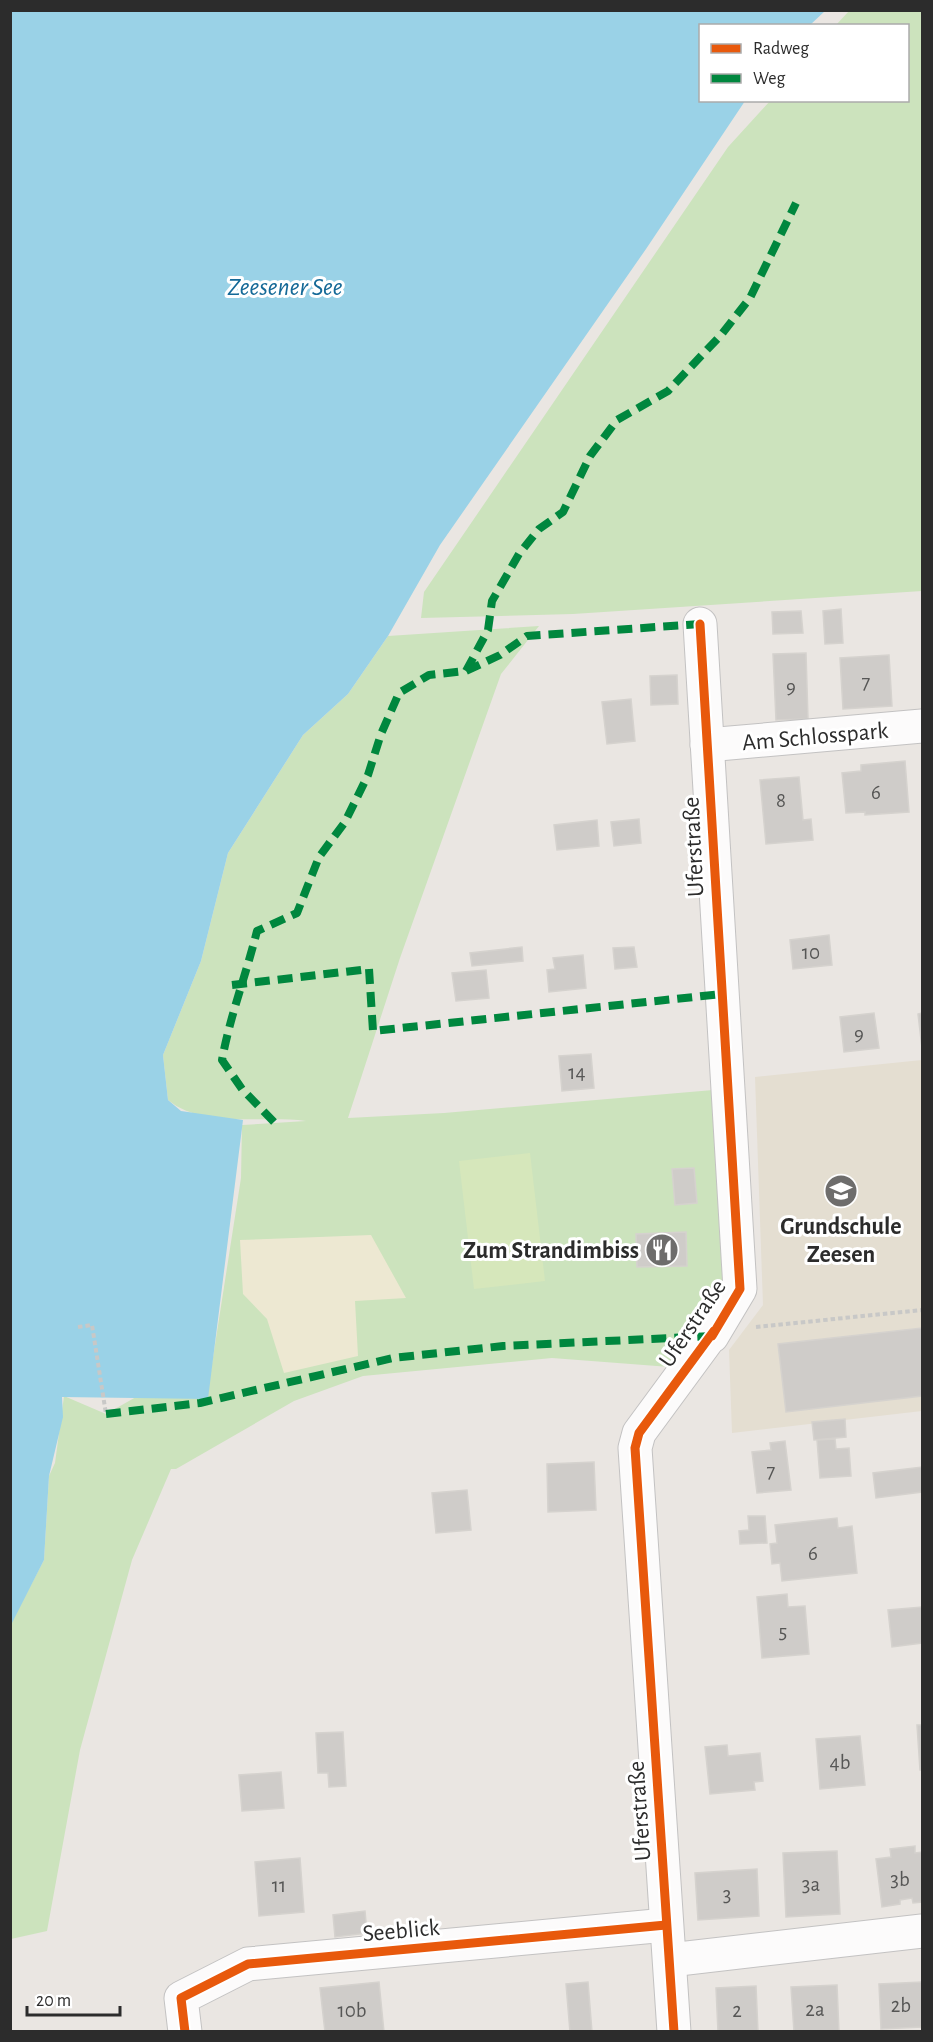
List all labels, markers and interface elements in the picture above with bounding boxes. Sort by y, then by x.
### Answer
legend [699,24,909,102]
text: Radweg [753,40,809,58]
text: Weg [753,70,785,88]
water label: Zeesener See [227,274,343,300]
house number: 7 [862,672,871,693]
house number: 9 [786,676,796,697]
street label: Am Schlosspark [741,719,889,755]
house number: 6 [871,782,881,803]
house number: 8 [776,790,786,811]
street label: Uferstraße [679,796,709,898]
house number: 10 [802,942,820,963]
house number: 9 [854,1023,864,1044]
house number: 14 [568,1062,586,1083]
school or university icon: Grundschule Zeesen [823,1173,859,1209]
place label: Grundschule Zeesen [780,1215,902,1267]
restaurant icon: Zum Strandimbiss [644,1232,680,1268]
place label: Zum Strandimbiss [463,1239,639,1263]
street label: Uferstraße [655,1275,731,1372]
house number: 7 [767,1461,776,1482]
house number: 6 [808,1543,818,1564]
house number: 5 [779,1621,787,1642]
house number: 4b [830,1752,850,1773]
street label: Uferstraße [625,1760,655,1862]
house number: 3b [890,1869,910,1890]
house number: 3a [802,1874,820,1895]
house number: 11 [272,1875,286,1896]
house number: 3 [723,1884,731,1905]
street label: Seeblick [362,1916,441,1946]
scale bar [27,1979,120,2017]
text: 20 m [36,1992,71,2010]
house number: 2b [891,1995,911,2016]
house number: 2a [805,1999,825,2020]
house number: 10b [337,2000,367,2021]
house number: 2 [732,2000,742,2021]

